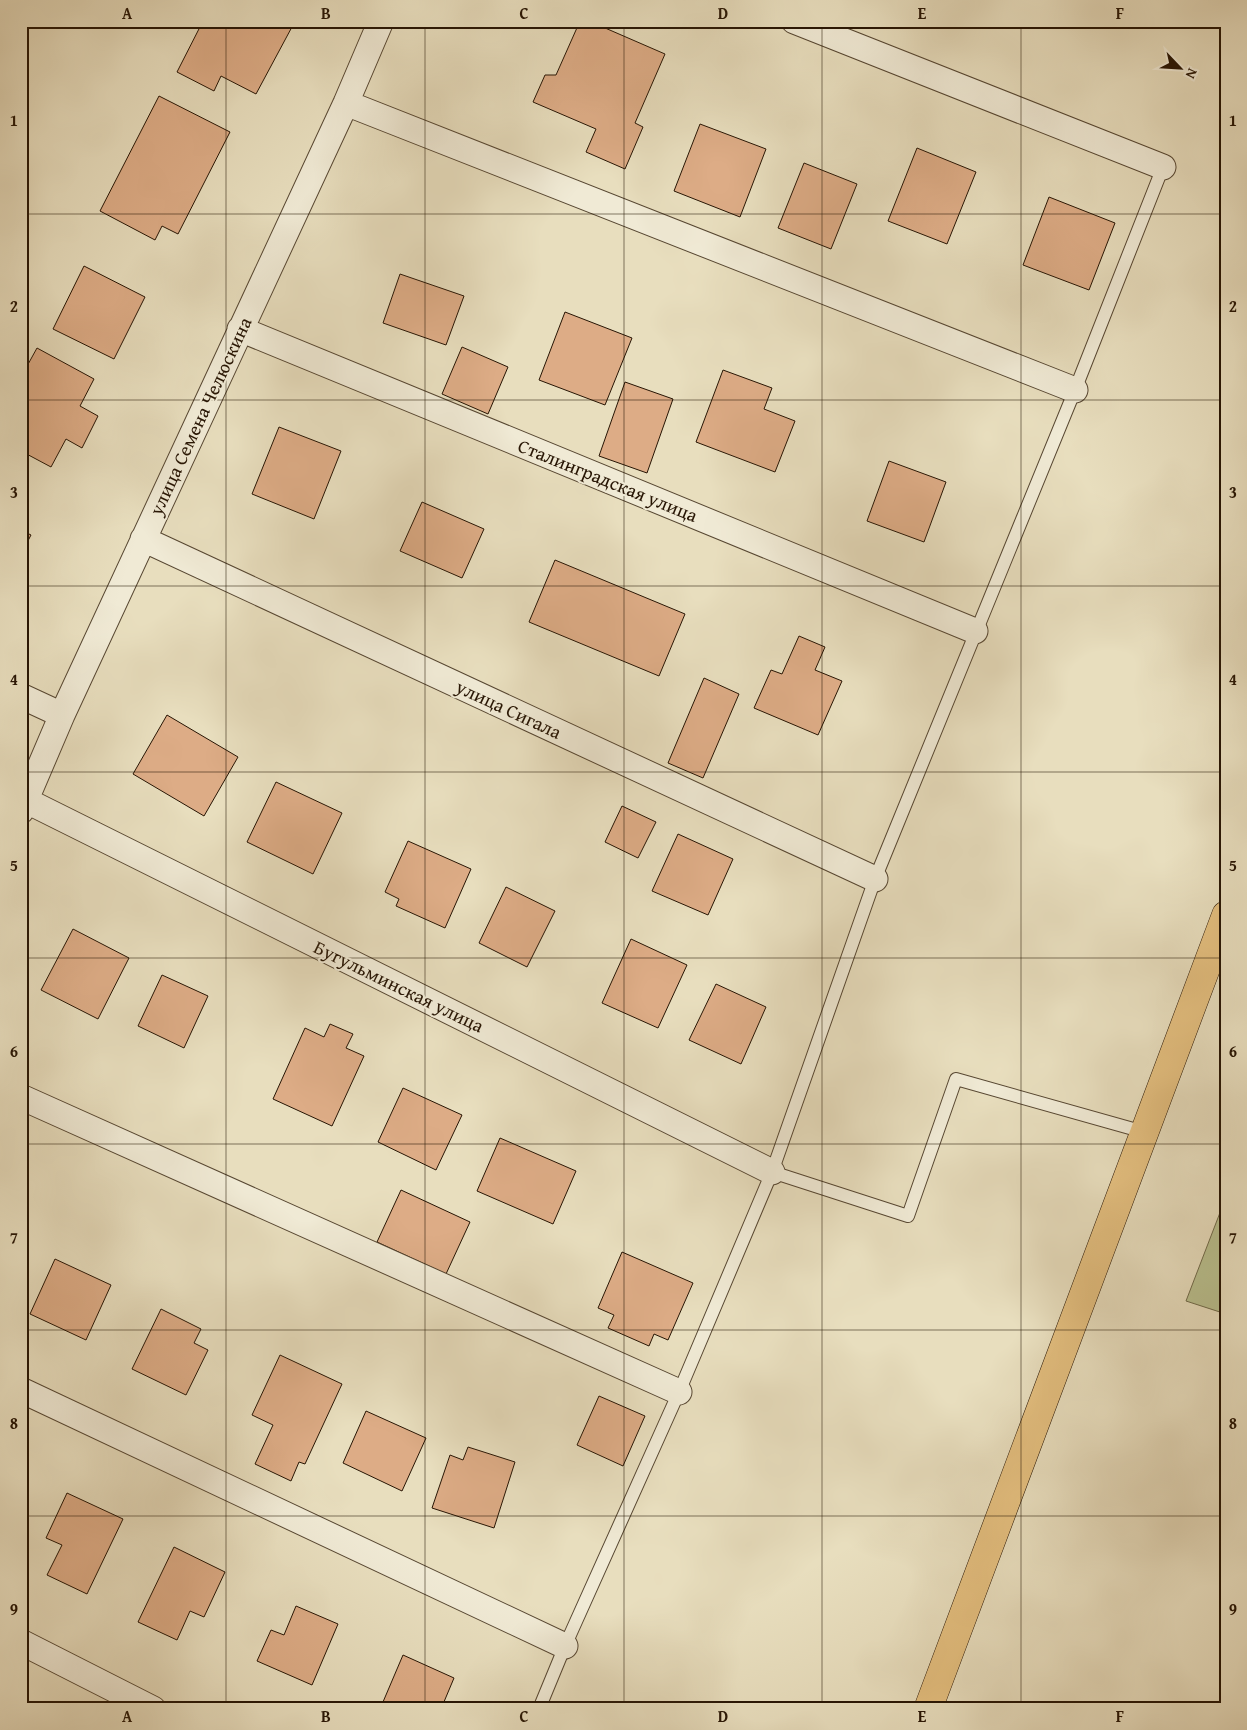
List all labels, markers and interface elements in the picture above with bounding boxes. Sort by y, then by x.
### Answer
text: A [122,1,133,25]
text: B [321,1,331,25]
text: C [519,1,529,25]
text: D [718,1,728,25]
text: E [918,1,927,25]
text: F [1116,1,1124,25]
north arrow [1154,42,1204,92]
text: N [1180,65,1203,83]
text: 1 [10,108,18,132]
text: 1 [1229,108,1237,132]
text: 2 [10,294,18,318]
text: 2 [1229,294,1237,318]
street label: улица Семена Челюскина [141,312,258,521]
street label: Сталинградская улица [514,431,702,529]
text: 3 [10,480,18,504]
text: 3 [1229,480,1237,504]
text: 4 [10,667,18,691]
text: 4 [1229,667,1237,691]
street label: улица Сигала [451,672,566,746]
text: 5 [10,853,18,877]
text: 5 [1229,853,1237,877]
street label: Бугульминская улица [309,933,489,1039]
text: 6 [10,1039,18,1063]
text: 6 [1229,1039,1237,1063]
text: 7 [10,1225,18,1249]
text: 7 [1229,1225,1237,1249]
text: 8 [10,1411,18,1435]
text: 8 [1229,1411,1237,1435]
text: 9 [10,1597,18,1621]
text: 9 [1229,1597,1237,1621]
text: A [122,1704,133,1728]
text: B [321,1704,331,1728]
text: C [519,1704,529,1728]
text: D [718,1704,728,1728]
text: E [918,1704,927,1728]
text: F [1116,1704,1124,1728]

